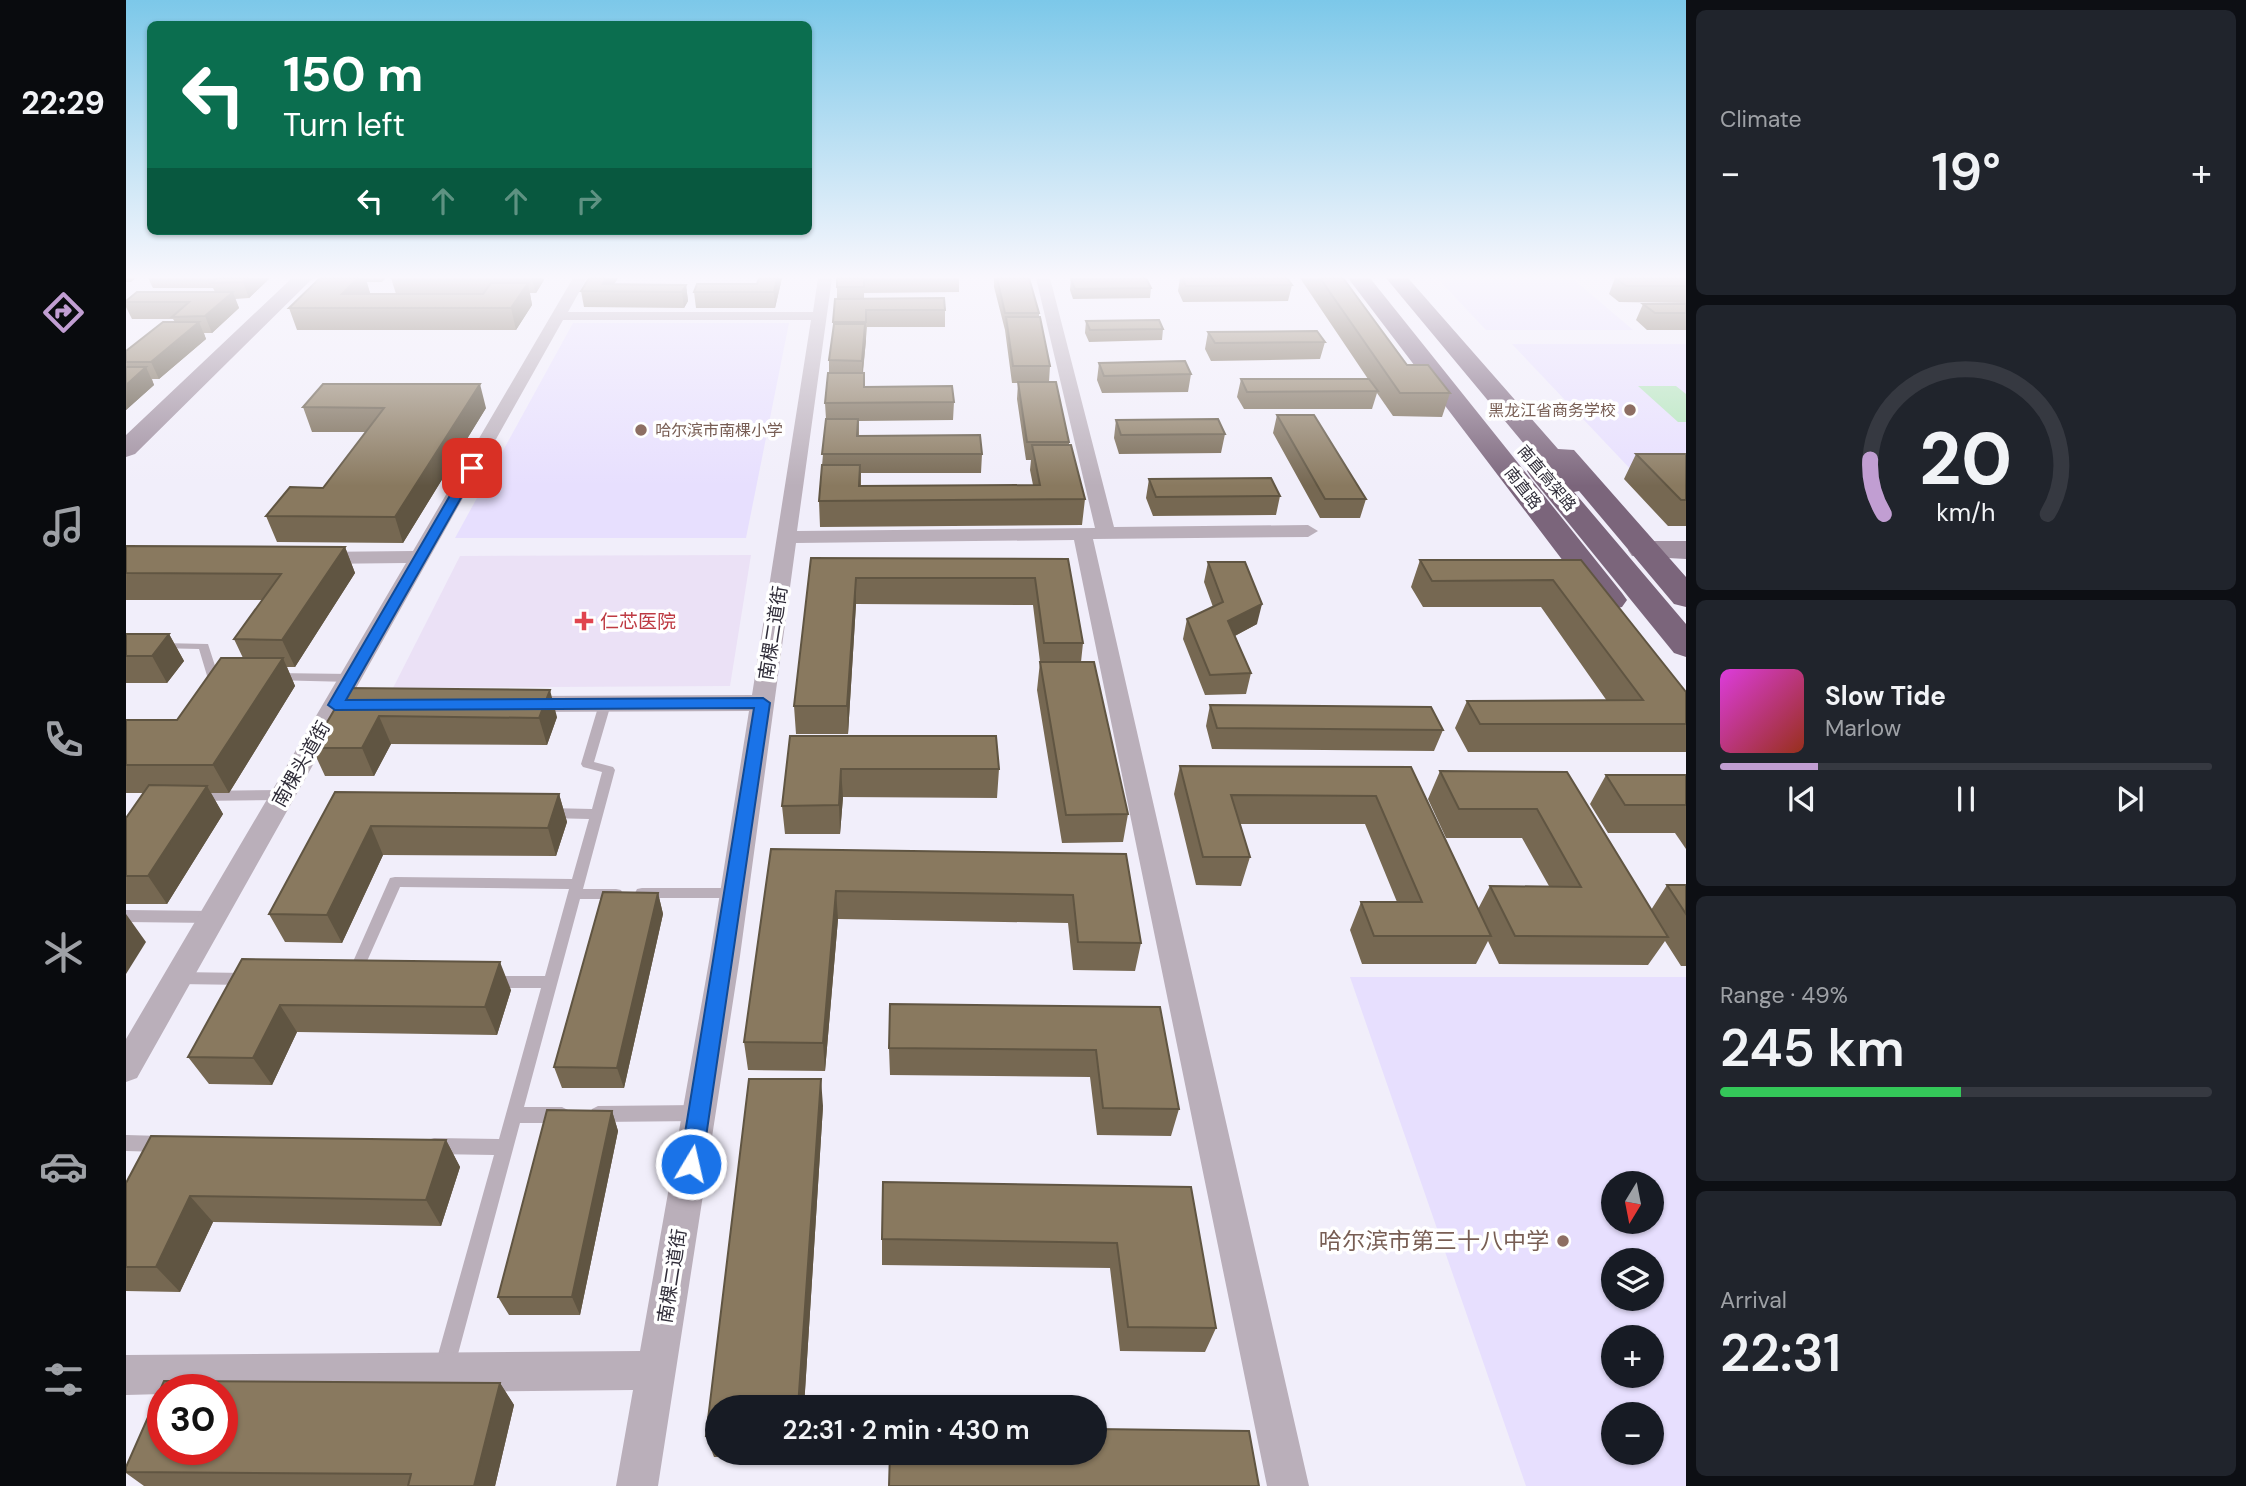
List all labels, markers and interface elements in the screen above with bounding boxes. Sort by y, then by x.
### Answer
text: 150 m [283,42,423,106]
icon: left [168,49,259,140]
text: 22:29 [21,82,105,124]
text: Turn left [283,104,405,146]
text: Climate [1720,104,1802,134]
text: 19° [1931,138,2001,206]
text: − [1720,148,1741,198]
text: + [2191,148,2212,198]
icon: left [351,182,389,220]
icon: ahead [424,182,462,220]
icon: ahead [497,182,535,220]
icon: right [570,182,608,220]
icon: directions [39,288,88,337]
place label: 黑龙江省商务学校 [1488,400,1616,421]
marker: 黑龙江省商务学校 [1622,402,1638,418]
text: 20 [1920,412,2012,507]
place label: 哈尔滨市南棵小学 [655,420,783,441]
marker: 哈尔滨市南棵小学 [633,422,649,438]
pin [442,438,502,498]
street label: 南直高架路 [1513,441,1581,515]
icon: arrive [453,449,491,487]
street label: 南直路 [1500,463,1546,513]
text: km/h [1936,496,1996,529]
icon: music [39,502,88,551]
street label: 南棵二道街 [753,584,793,682]
place label: 仁芯医院 [600,609,676,634]
marker: 仁芯医院 [574,611,594,631]
text: Slow Tide [1825,679,1946,713]
text: Marlow [1825,713,1901,743]
icon: phone [39,715,88,764]
street label: 南棵头道街 [266,717,336,811]
icon: previous [1783,780,1821,818]
icon: pause [1947,780,1985,818]
icon: next [2111,780,2149,818]
icon: climate [39,928,88,977]
text: Range · 49% [1720,980,1848,1010]
text: 245 km [1720,1014,1905,1082]
position arrow [654,1127,728,1201]
icon: car [39,1142,88,1191]
north arrow [1601,1171,1664,1234]
map controls [1601,1171,1664,1465]
place label: 哈尔滨市第三十八中学 [1319,1226,1549,1256]
street label: 南棵二道街 [652,1227,692,1325]
marker: 哈尔滨市第三十八中学 [1555,1233,1571,1249]
button: layers [1601,1248,1664,1311]
text: Arrival [1720,1285,1787,1315]
text: 22:31 [1720,1319,1841,1387]
button: + [1601,1325,1664,1388]
icon: filters [39,1355,88,1404]
speed limit sign: 30 [147,1374,238,1465]
button: − [1601,1402,1664,1465]
text: 22:31 · 2 min · 430 m [783,1413,1029,1447]

